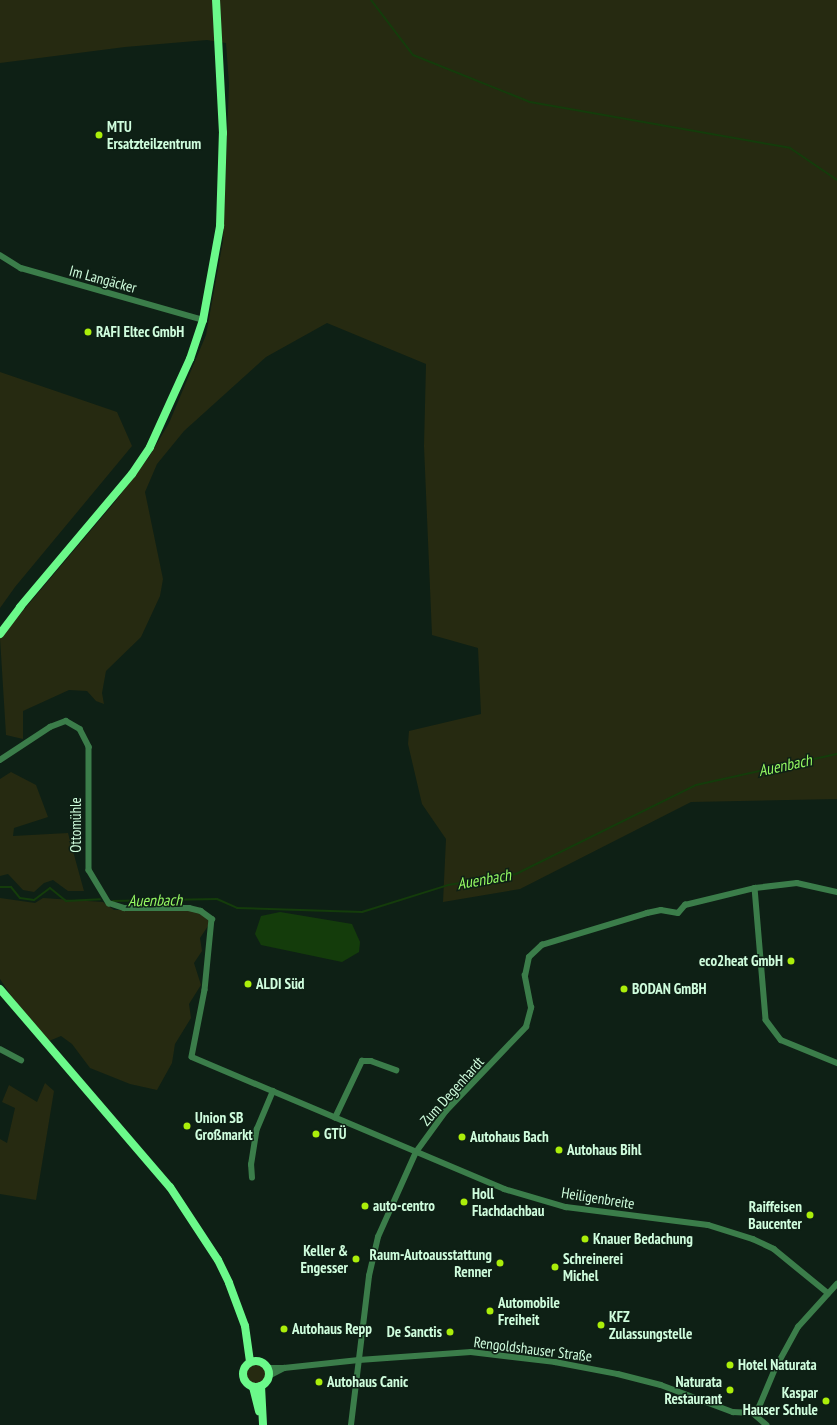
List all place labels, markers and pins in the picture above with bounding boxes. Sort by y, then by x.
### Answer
place label: MTU Ersatzteilzentrum [107,117,201,152]
marker: MTU Ersatzteilzentrum [94,130,104,140]
place label: RAFI Eltec GmbH [96,323,185,341]
marker: RAFI Eltec GmbH [83,327,93,337]
place label: eco2heat GmbH [699,952,783,970]
marker: eco2heat GmbH [786,956,796,966]
place label: ALDI Süd [256,975,304,993]
marker: ALDI Süd [243,979,253,989]
place label: BODAN GmBH [632,980,707,998]
marker: BODAN GmBH [619,984,629,994]
place label: Union SB Großmarkt [195,1108,253,1143]
marker: Union SB Großmarkt [182,1121,192,1131]
place label: GTÜ [324,1125,346,1143]
place label: Autohaus Bach [470,1128,549,1146]
marker: GTÜ [311,1129,321,1139]
marker: Autohaus Bach [457,1132,467,1142]
place label: Autohaus Bihl [567,1141,641,1159]
marker: Autohaus Bihl [554,1145,564,1155]
place label: Holl Flachdachbau [472,1184,544,1219]
place label: auto-centro [373,1197,435,1215]
marker: Holl Flachdachbau [459,1197,469,1207]
place label: Raiffeisen Baucenter [748,1197,802,1232]
marker: auto-centro [360,1201,370,1211]
marker: Raiffeisen Baucenter [805,1210,815,1220]
place label: Knauer Bedachung [593,1230,693,1248]
marker: Knauer Bedachung [580,1234,590,1244]
place label: Keller & Engesser [300,1241,348,1276]
place label: Raum-Autoausstattung Renner [370,1245,492,1280]
place label: Schreinerei Michel [563,1249,623,1284]
marker: Keller & Engesser [351,1254,361,1264]
marker: Raum-Autoausstattung Renner [495,1258,505,1268]
marker: Schreinerei Michel [550,1262,560,1272]
place label: Automobile Freiheit [498,1293,560,1328]
marker: Automobile Freiheit [485,1306,495,1316]
place label: KFZ Zulassungstelle [609,1307,692,1342]
place label: Autohaus Repp [292,1320,372,1338]
marker: KFZ Zulassungstelle [596,1320,606,1330]
place label: De Sanctis [387,1323,442,1341]
marker: Autohaus Repp [279,1324,289,1334]
marker: De Sanctis [445,1327,455,1337]
place label: Hotel Naturata [738,1356,817,1374]
marker: Hotel Naturata [725,1360,735,1370]
place label: Naturata Restaurant [664,1372,722,1407]
place label: Autohaus Canic [327,1373,408,1391]
marker: Autohaus Canic [314,1377,324,1387]
place label: Kaspar Hauser Schule [743,1383,818,1418]
marker: Naturata Restaurant [725,1385,735,1395]
marker: Kaspar Hauser Schule [821,1396,831,1406]

